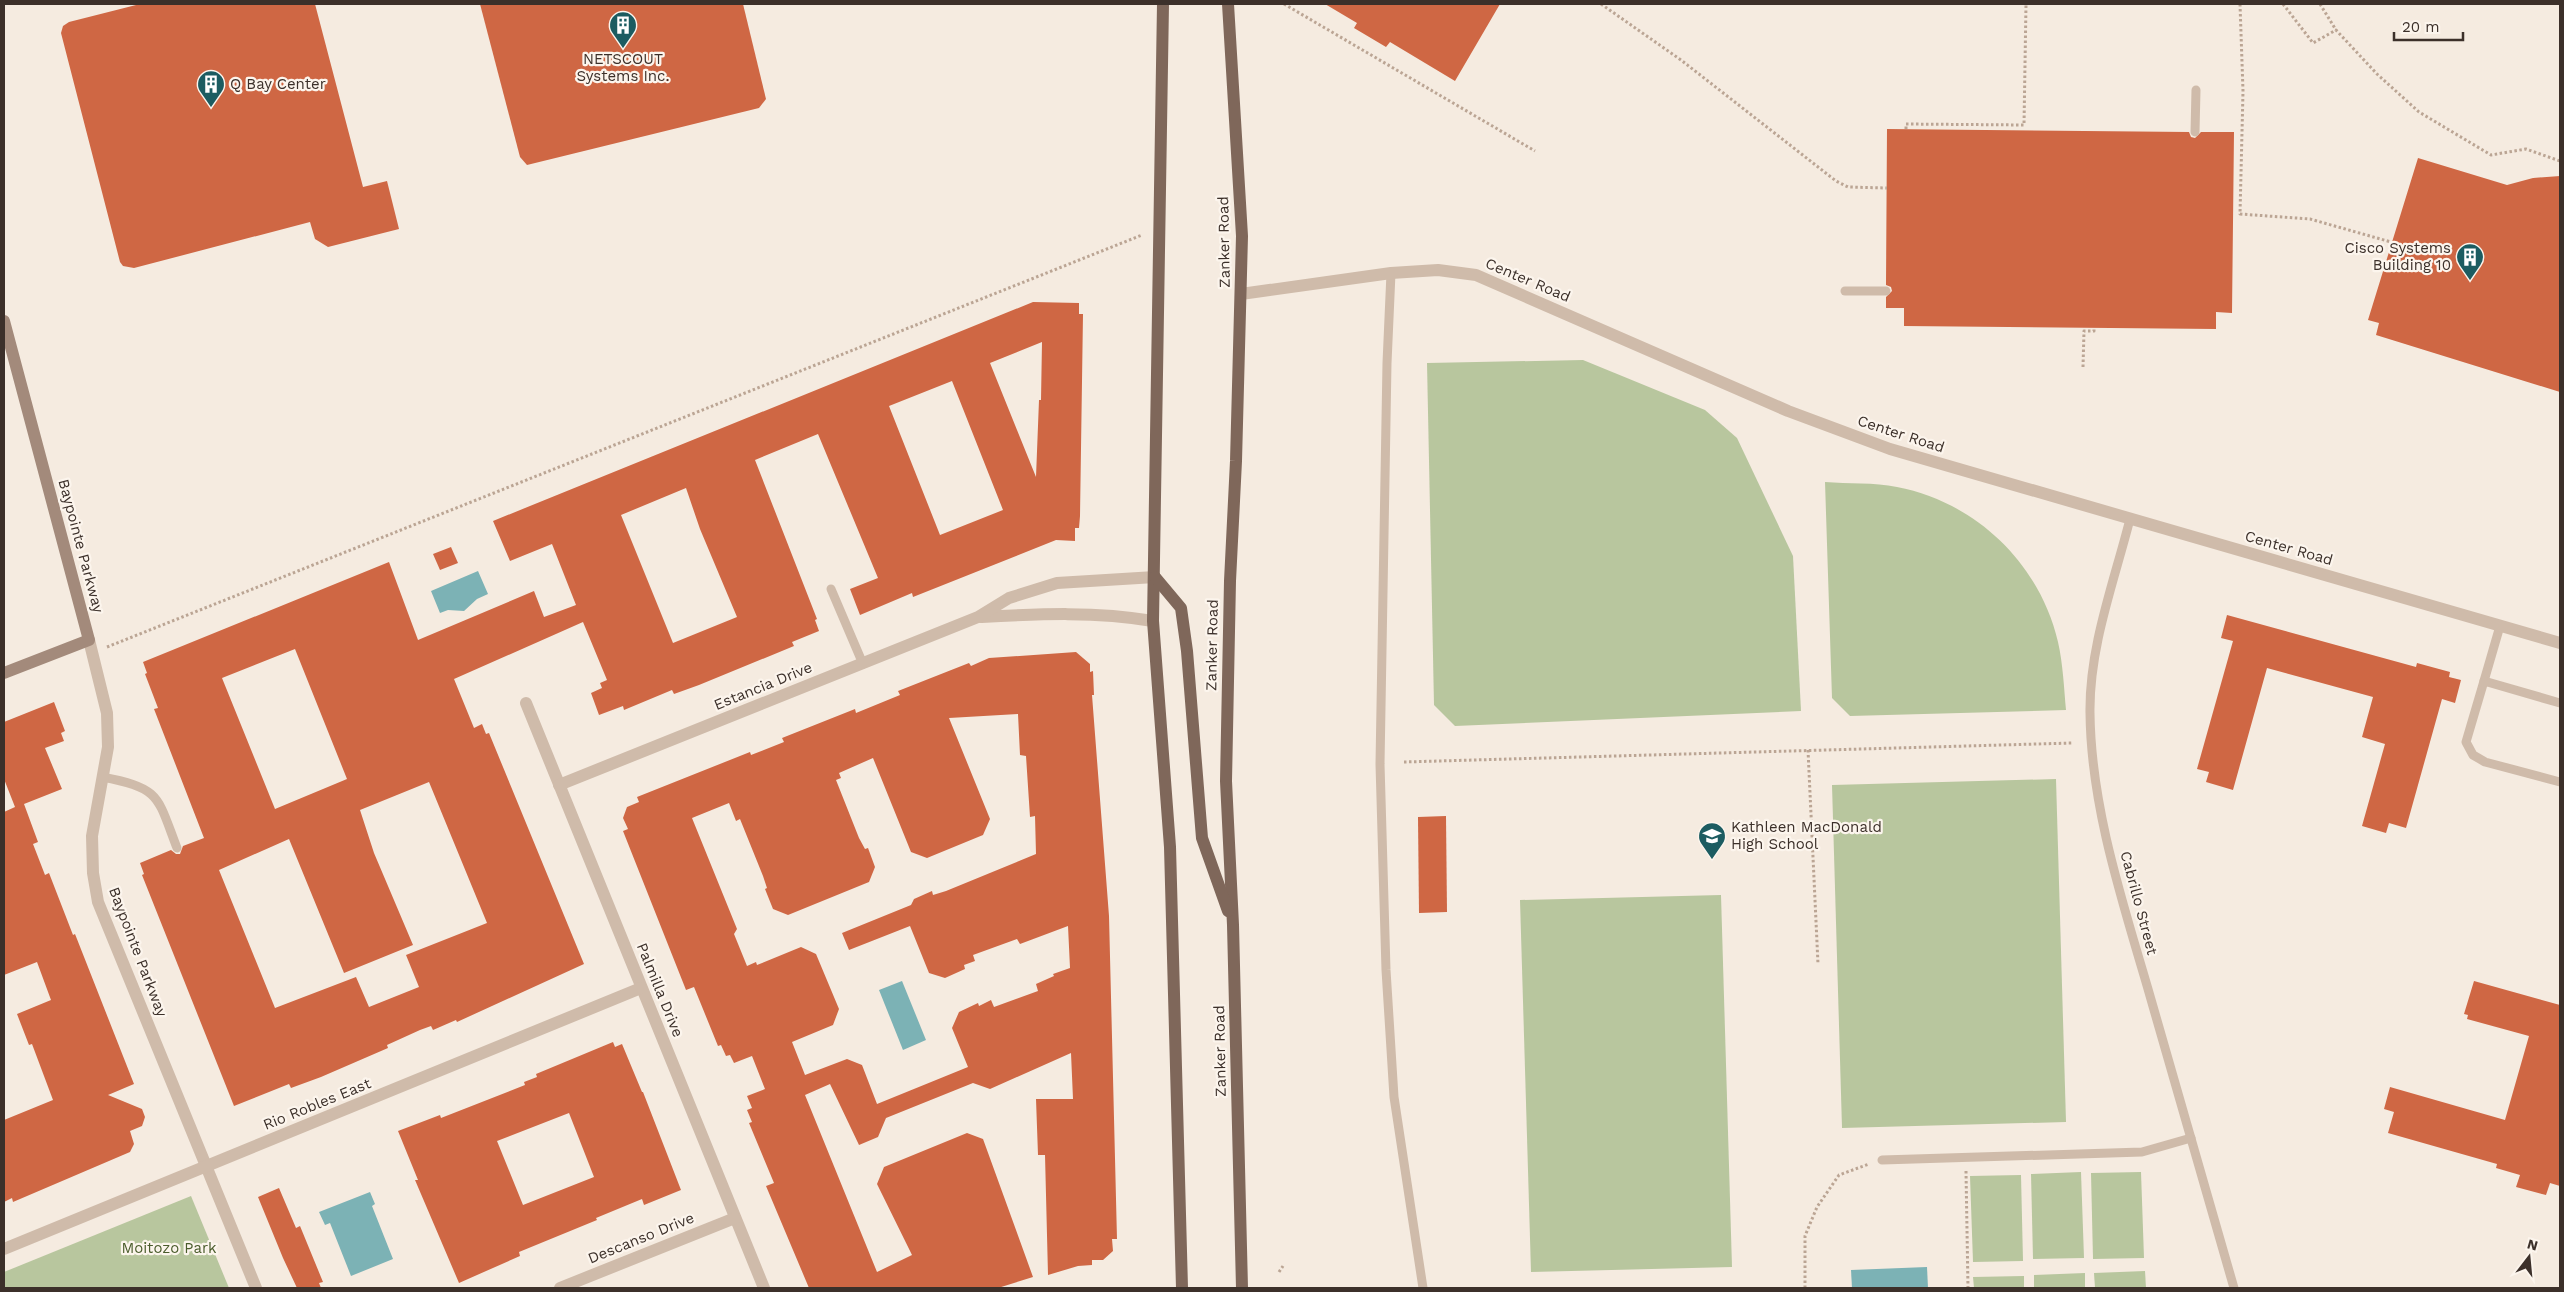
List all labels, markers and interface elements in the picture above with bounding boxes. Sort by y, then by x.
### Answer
building icon: NETSCOUT Systems Inc. [608,10,638,49]
scale bar [2394,10,2463,42]
text: 20 m [2402,18,2440,36]
place label: NETSCOUT Systems Inc. [577,50,669,85]
building icon: Q Bay Center [196,69,226,108]
place label: Q Bay Center [230,75,326,93]
street label: Zanker Road [1214,196,1234,288]
place label: Cisco Systems Building 10 [2344,239,2451,274]
building icon: Cisco Systems Building 10 [2455,242,2485,281]
street label: Center Road [1483,254,1573,306]
street label: Center Road [1855,411,1947,457]
street label: Baypointe Parkway [54,477,108,615]
street label: Center Road [2243,527,2335,569]
street label: Zanker Road [1202,599,1222,691]
street label: Estancia Drive [711,658,815,714]
place label: Kathleen MacDonald High School [1731,818,1882,853]
school or university icon: Kathleen MacDonald High School [1697,821,1727,860]
street label: Cabrillo Street [2116,849,2162,958]
street label: Baypointe Parkway [105,885,171,1020]
street label: Palmilla Drive [633,940,687,1040]
street label: Zanker Road [1210,1005,1230,1097]
street label: Rio Robles East [260,1074,374,1134]
street label: Descanso Drive [585,1209,697,1267]
north arrow [2504,1232,2554,1282]
text: N [2525,1235,2540,1254]
park label: Moitozo Park [121,1239,217,1257]

